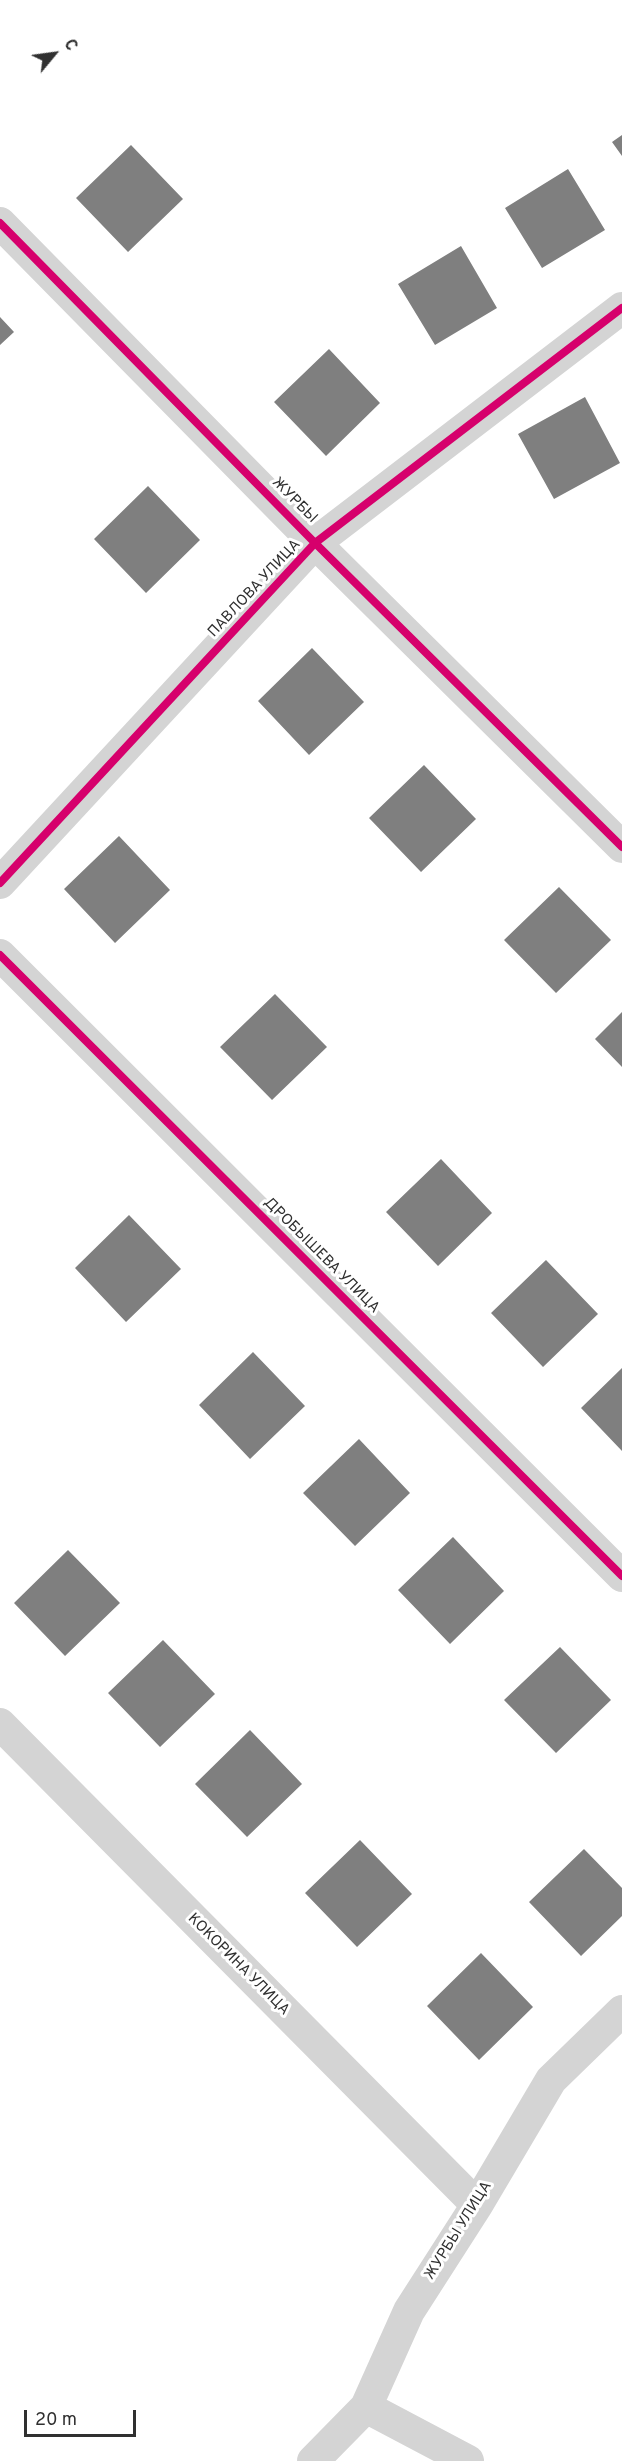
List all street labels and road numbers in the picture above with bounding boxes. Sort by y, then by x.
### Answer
street label: ЖУРБЫ [267,474,321,528]
street label: ПАВЛОВА УЛИЦА [205,536,305,642]
street label: ДРОБЫШЕВА УЛИЦА [259,1194,383,1318]
street label: КОКОРИНА УЛИЦА [183,1910,293,2020]
street label: ЖУРБЫ УЛИЦА [422,2178,496,2284]

